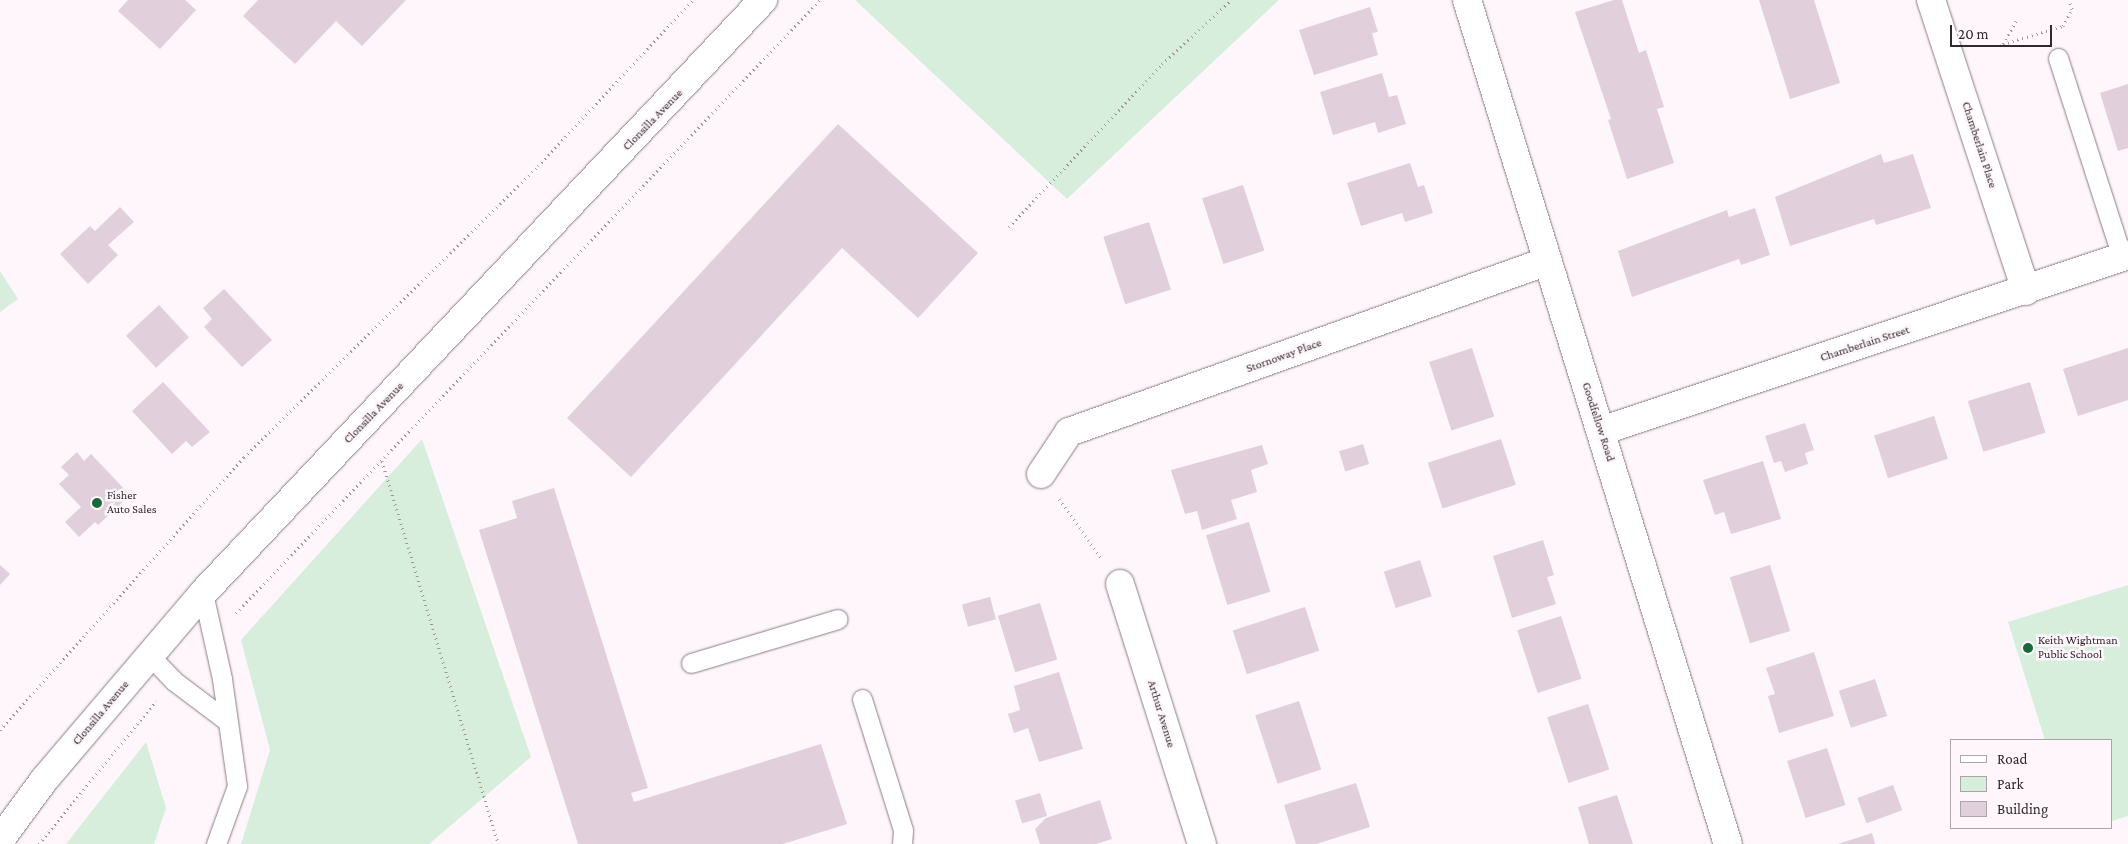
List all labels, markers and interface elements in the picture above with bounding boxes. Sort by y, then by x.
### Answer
scale bar [1953,15,2056,47]
text: 20 m [1958,26,1989,42]
street label: Clonsilla Avenue [620,86,686,154]
street label: Chamberlain Place [1958,100,2000,190]
street label: Chamberlain Street [1819,323,1911,365]
street label: Stornoway Place [1244,336,1324,376]
street label: Clonsilla Avenue [341,379,407,447]
street label: Goodfellow Road [1578,381,1618,463]
place label: Fisher Auto Sales [107,489,156,517]
marker: Fisher Auto Sales [91,497,103,509]
place label: Keith Wightman Public School [2038,634,2118,662]
marker: Keith Wightman Public School [2022,642,2034,654]
street label: Clonsilla Avenue [70,678,132,748]
street label: Arthur Avenue [1144,679,1178,749]
legend [1950,739,2113,829]
text: Road [1997,751,2027,767]
text: Park [1997,776,2024,792]
text: Building [1997,801,2048,817]

